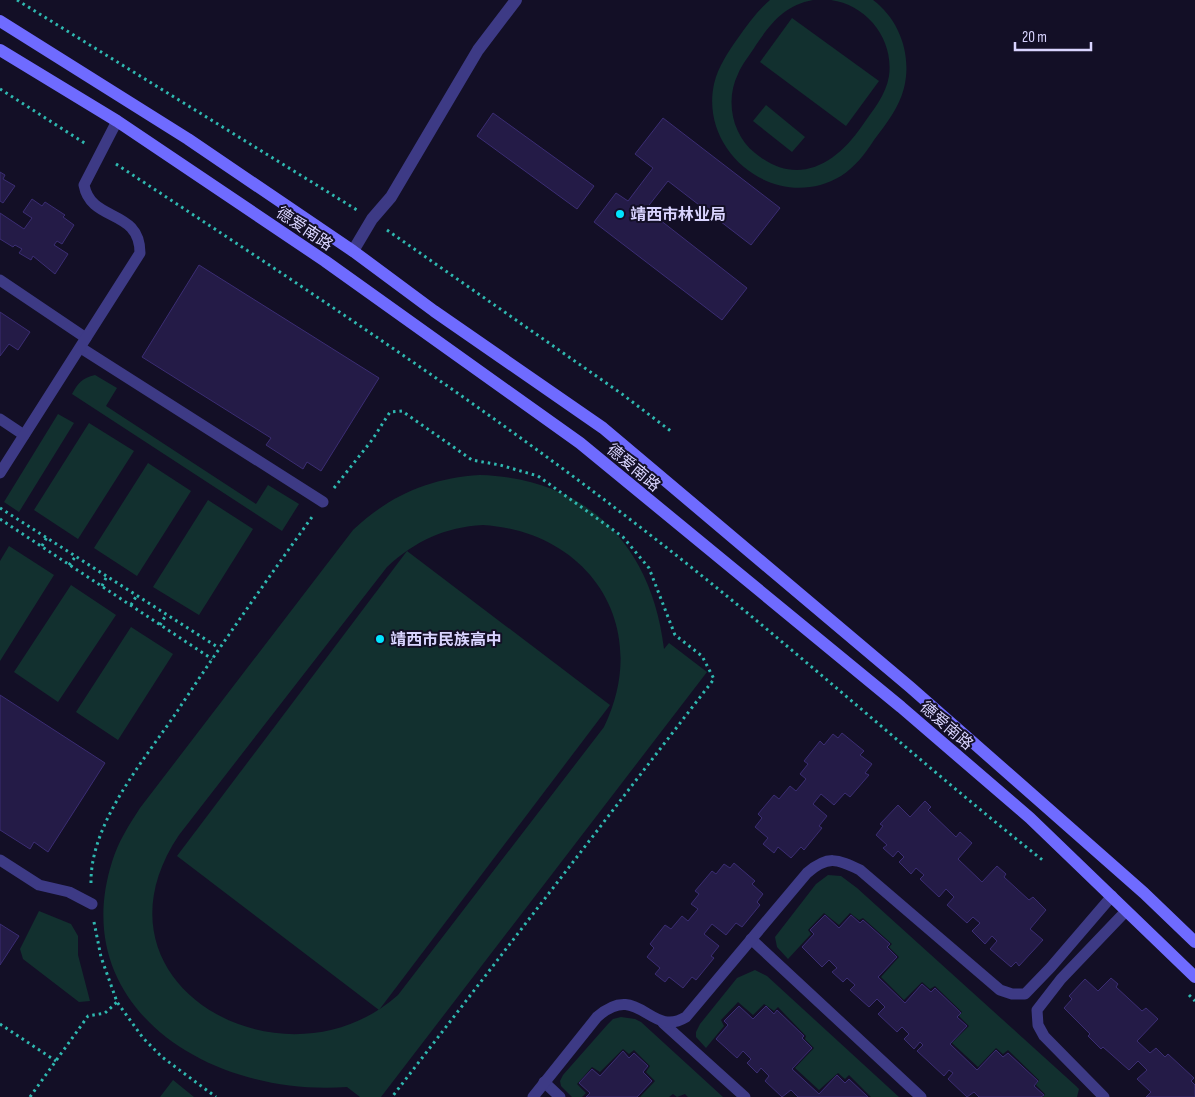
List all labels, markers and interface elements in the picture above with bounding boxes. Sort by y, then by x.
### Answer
scale bar [1015,20,1091,52]
text: 20 m [1022,28,1047,47]
street label: 德爱南路 [272,203,336,255]
place label: 靖西市林业局 [630,206,726,225]
marker: 靖西市林业局 [614,208,626,220]
street label: 德爱南路 [602,440,664,496]
place label: 靖西市民族高中 [390,631,502,650]
marker: 靖西市民族高中 [374,633,386,645]
street label: 德爱南路 [916,698,976,754]

